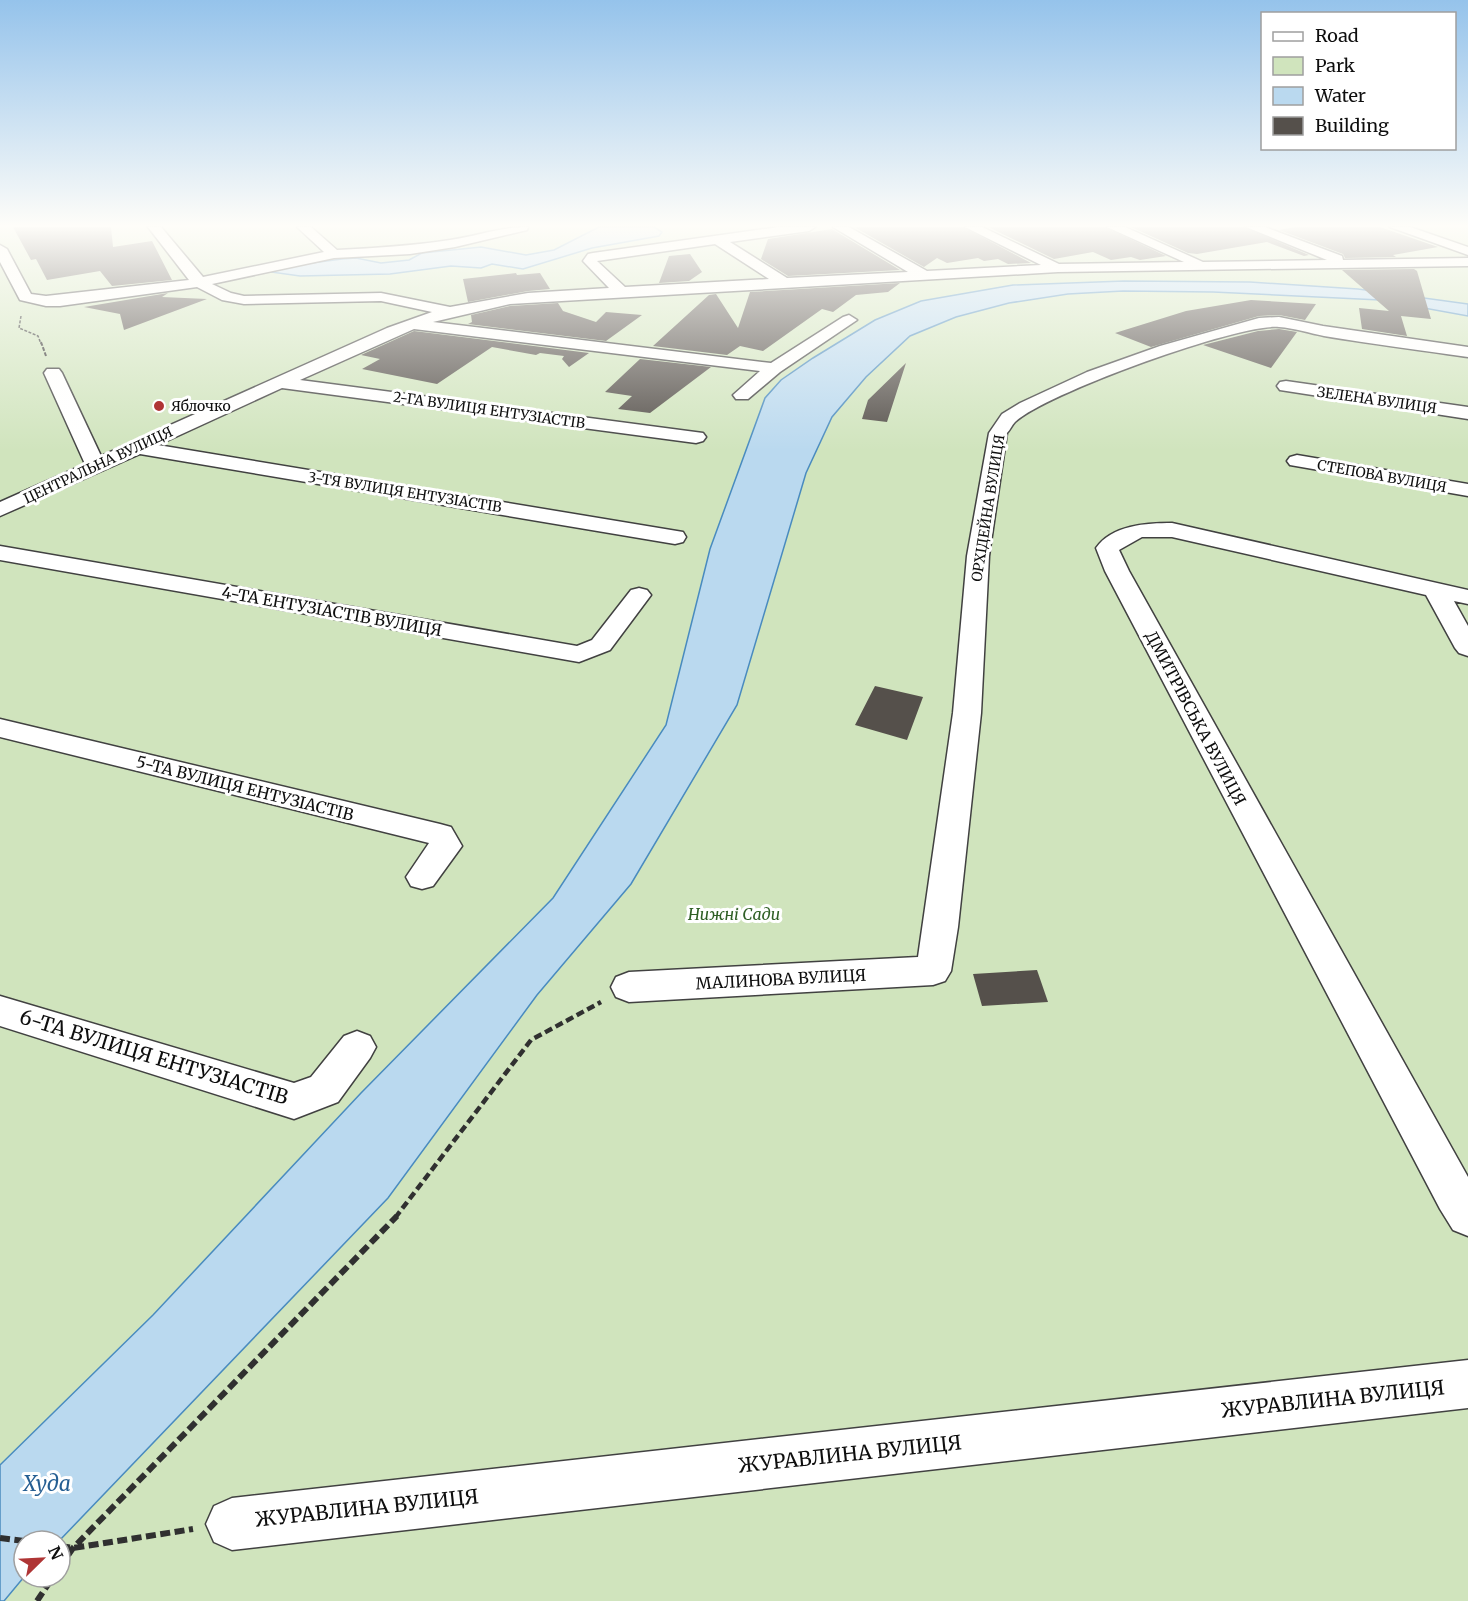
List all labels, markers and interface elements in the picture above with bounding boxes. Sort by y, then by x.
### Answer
legend [1261,12,1456,150]
text: Road [1315,24,1359,47]
text: Park [1315,54,1356,77]
text: Water [1314,84,1366,107]
text: Building [1315,114,1389,137]
street label: ЗЕЛЕНА ВУЛИЦЯ [1316,383,1438,417]
street label: 2-ГА ВУЛИЦЯ ЕНТУЗІАСТІВ [392,388,586,432]
place label: Яблочко [171,397,231,415]
marker: Яблочко [152,399,166,413]
street label: ЦЕНТРАЛЬНА ВУЛИЦЯ [20,422,176,508]
street label: ОРХІДЕЙНА ВУЛИЦЯ [967,433,1009,583]
street label: СТЕПОВА ВУЛИЦЯ [1316,456,1448,496]
street label: 3-ТЯ ВУЛИЦЯ ЕНТУЗІАСТІВ [307,468,503,516]
street label: 4-ТА ЕНТУЗІАСТІВ ВУЛИЦЯ [220,582,444,640]
street label: ДМИТРІВСЬКА ВУЛИЦЯ [1142,628,1250,808]
street label: 5-ТА ВУЛИЦЯ ЕНТУЗІАСТІВ [134,751,356,825]
park label: Нижні Сади [688,904,780,924]
street label: МАЛИНОВА ВУЛИЦЯ [695,965,867,993]
street label: 6-ТА ВУЛИЦЯ ЕНТУЗІАСТІВ [17,1004,291,1109]
street label: ЖУРАВЛИНА ВУЛИЦЯ [1220,1374,1446,1423]
street label: ЖУРАВЛИНА ВУЛИЦЯ [737,1429,963,1478]
water label: Худа [22,1470,71,1497]
street label: ЖУРАВЛИНА ВУЛИЦЯ [254,1483,480,1532]
north arrow [12,1529,72,1589]
text: N [44,1543,68,1563]

